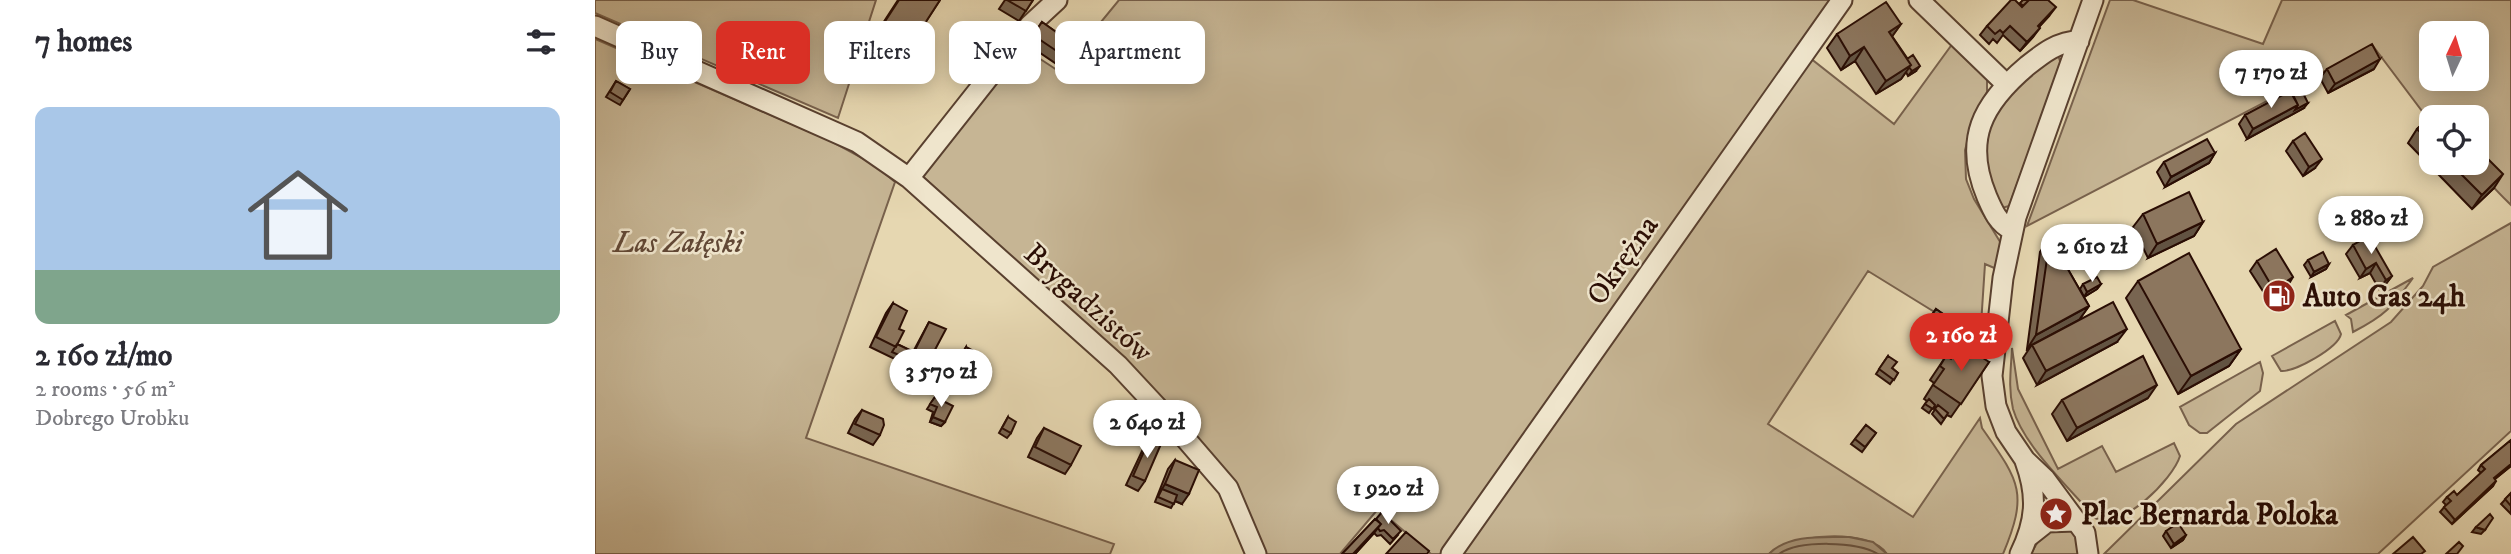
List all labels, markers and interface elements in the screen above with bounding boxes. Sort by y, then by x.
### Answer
chip: Buy [616,21,702,84]
chip: Rent [716,21,810,84]
chip: Filters [824,21,935,84]
chip: New [949,21,1041,84]
chip: Apartment [1055,21,1205,84]
north arrow [2419,21,2489,91]
map controls [2419,21,2489,175]
icon: filters [522,23,560,61]
text: 7 homes [35,24,132,61]
pin: 7 170 zł [2199,50,2343,110]
text: 7 170 zł [2235,58,2307,87]
button: locate [2419,105,2489,175]
icon: home [235,152,361,278]
pin: 2 880 zł [2299,196,2443,256]
text: 2 880 zł [2334,204,2408,233]
street label: Okrężna [1579,209,1667,313]
pin: 2 610 zł [2020,224,2164,284]
park label: Las Załęski [611,225,745,262]
text: 2 610 zł [2057,232,2127,261]
street label: Brygadzistów [1016,236,1160,371]
fuel station icon: Auto Gas 24h [2260,277,2298,315]
place label: Auto Gas 24h [2302,279,2465,316]
pin: 2 160 zł [1889,314,2033,373]
text: 2 160 zł [1926,321,1996,350]
text: 2 160 zł/mo [35,338,172,375]
pin: 3 570 zł [869,350,1013,409]
text: 3 570 zł [905,357,977,386]
text: 2 rooms · 56 m² [35,375,175,404]
pin: 2 640 zł [1075,400,1219,460]
text: Dobrego Urobku [35,404,189,433]
text: 2 640 zł [1109,408,1185,437]
pin: 1 920 zł [1316,466,1460,526]
text: 1 920 zł [1353,474,1423,503]
place icon: Plac Bernarda Poloka [2037,495,2075,533]
place label: Plac Bernarda Poloka [2081,497,2339,534]

